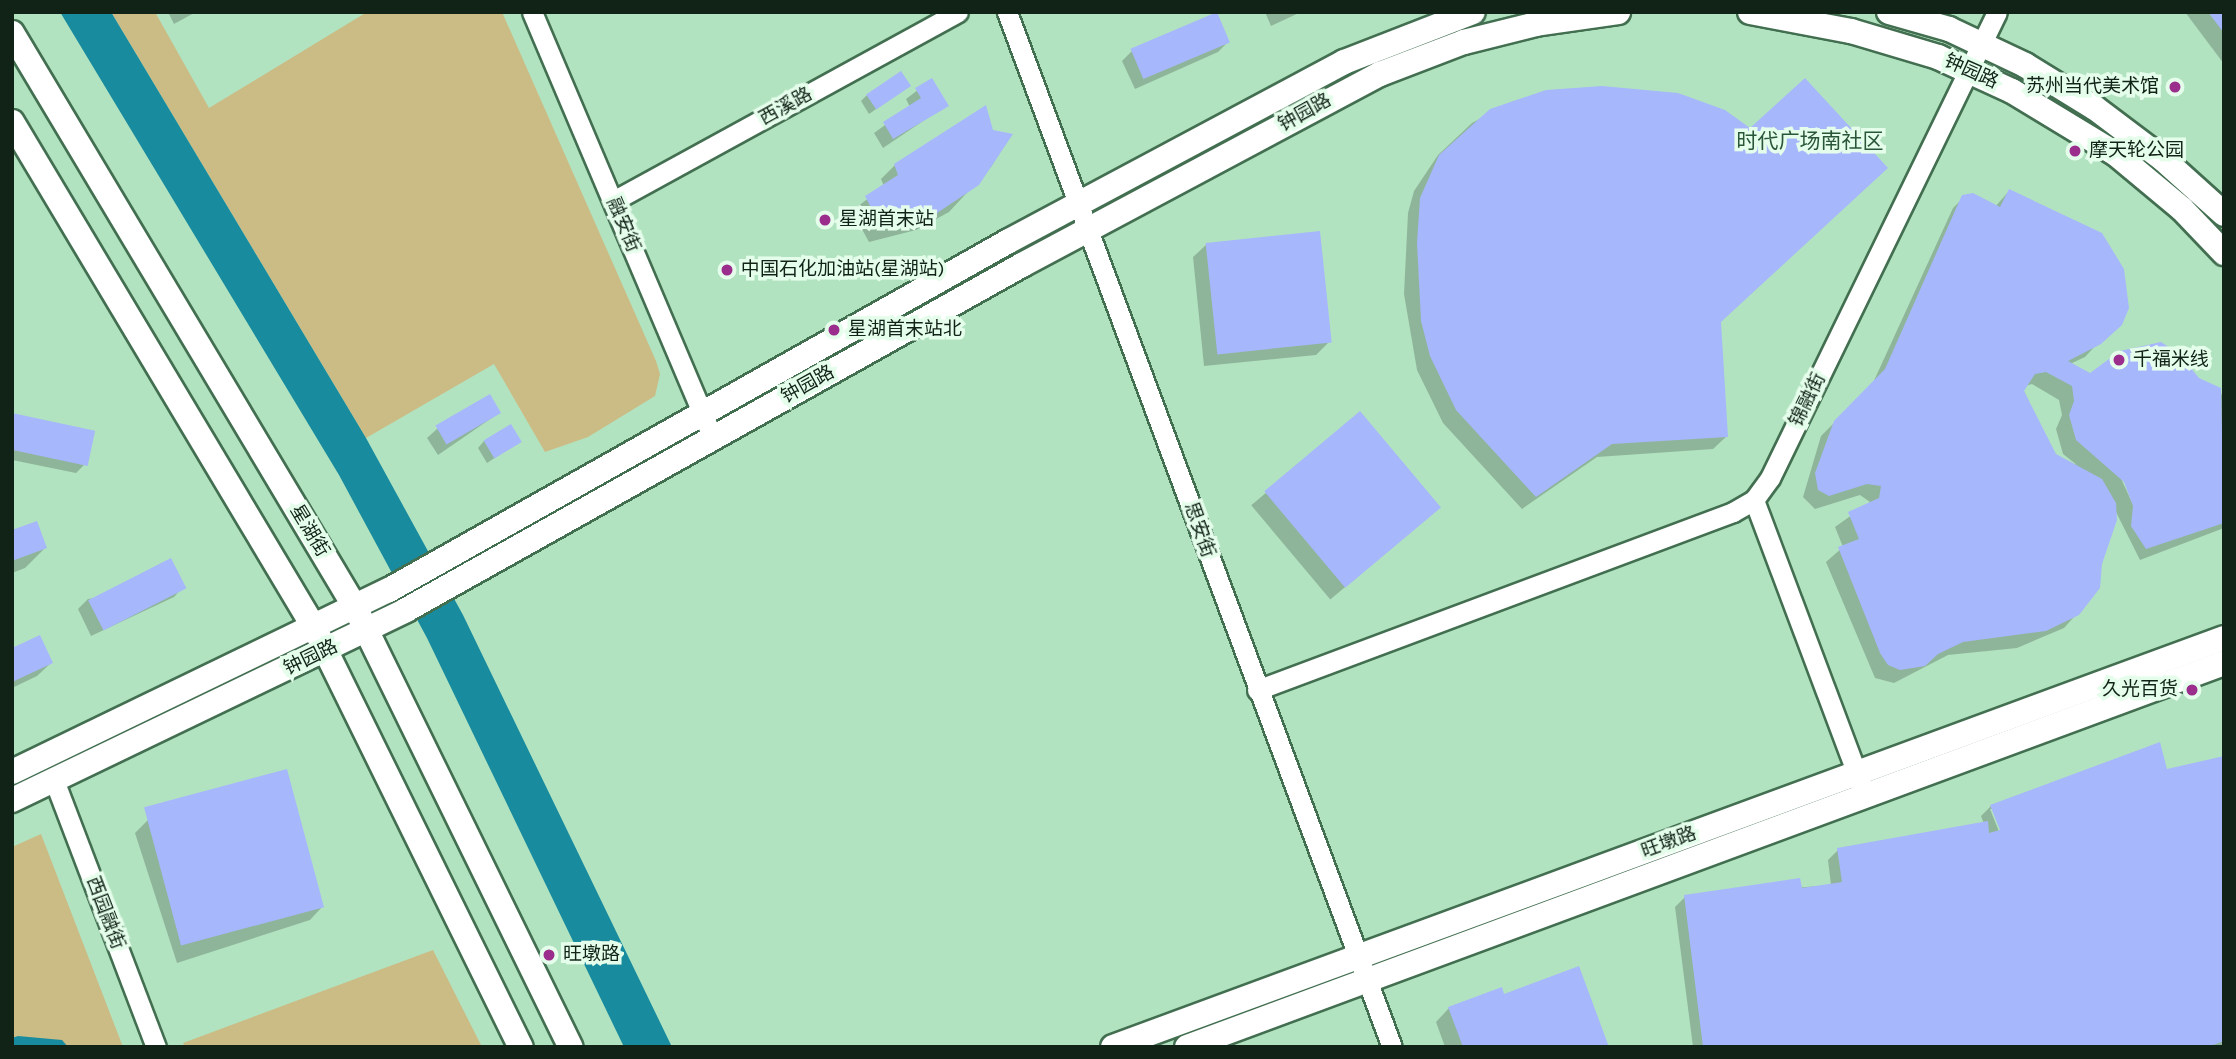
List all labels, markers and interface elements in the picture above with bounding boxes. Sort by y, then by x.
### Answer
street label: 钟园路 [1940,50,2002,94]
place label: 苏州当代美术馆 [2026,76,2159,98]
marker: 苏州当代美术馆 [2165,77,2185,97]
street label: 西溪路 [756,83,816,131]
street label: 钟园路 [1275,89,1335,137]
district label: 时代广场南社区 [1737,128,1883,154]
place label: 摩天轮公园 [2089,140,2184,162]
marker: 摩天轮公园 [2067,143,2083,159]
street label: 融安街 [601,194,645,256]
place label: 星湖首末站 [839,209,934,231]
marker: 星湖首末站 [817,212,833,228]
place label: 中国石化加油站(星湖站) [741,259,945,281]
marker: 中国石化加油站(星湖站) [719,262,735,278]
place label: 星湖首末站北 [848,319,962,341]
marker: 星湖首末站北 [826,322,842,338]
place label: 千福米线 [2133,349,2209,371]
marker: 千福米线 [2111,352,2127,368]
street label: 钟园路 [778,361,838,409]
street label: 锦融街 [1785,369,1831,431]
street label: 思安街 [1179,499,1219,561]
street label: 星湖街 [285,501,333,561]
street label: 钟园路 [280,635,342,681]
place label: 久光百货 [2102,679,2178,701]
marker: 久光百货 [2184,682,2200,698]
street label: 旺墩路 [1638,823,1700,863]
street label: 西园融街 [81,873,129,953]
place label: 旺墩路 [563,944,620,966]
marker: 旺墩路 [541,947,557,963]

